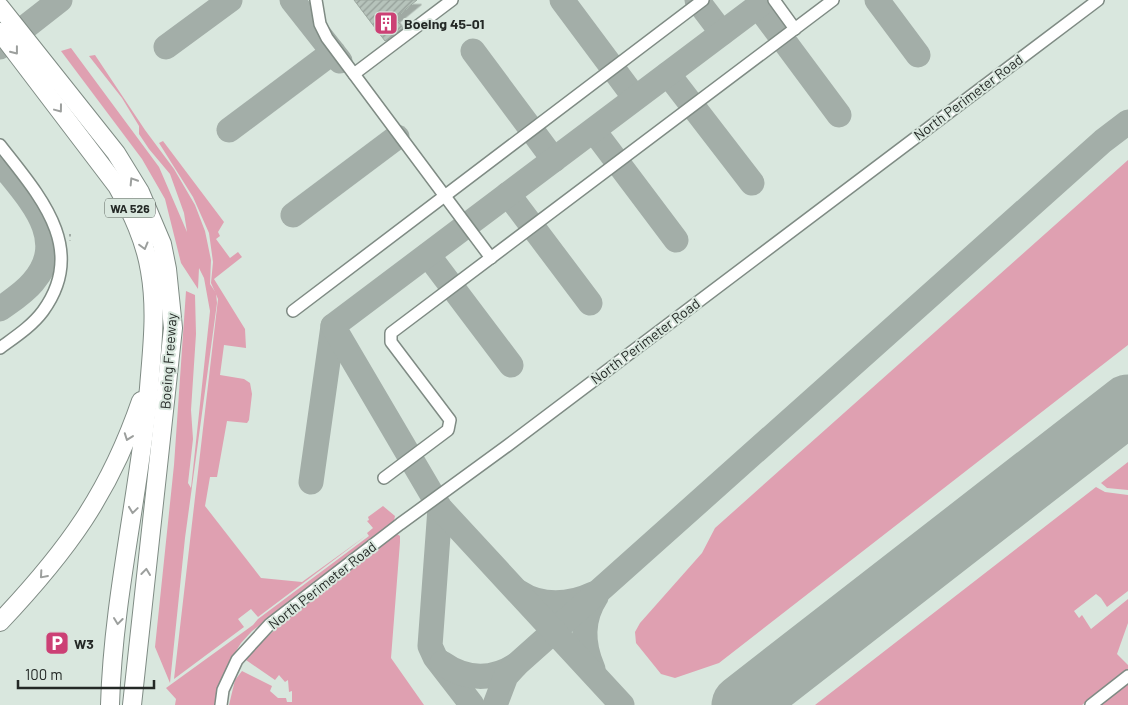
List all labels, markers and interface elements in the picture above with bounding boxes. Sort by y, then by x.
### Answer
building icon: Boeing 45-01 [373,10,399,36]
place label: Boeing 45-01 [404,15,485,32]
one-way arrow [9,45,17,54]
street label: North Perimeter Road [910,50,1026,144]
one-way arrow [53,103,61,112]
one-way arrow [130,178,140,187]
road number: WA 526 [105,198,155,218]
one-way arrow [138,241,149,250]
street label: North Perimeter Road [587,294,703,388]
street label: Boeing Freeway [156,312,180,410]
one-way arrow [124,433,134,441]
one-way arrow [129,506,139,514]
street label: North Perimeter Road [265,538,379,632]
one-way arrow [140,568,151,576]
one-way arrow [40,569,49,578]
one-way arrow [113,617,124,625]
parking icon: W3 [44,630,70,656]
place label: W3 [74,635,94,652]
scale bar [18,658,154,690]
text: 100 m [25,665,63,683]

